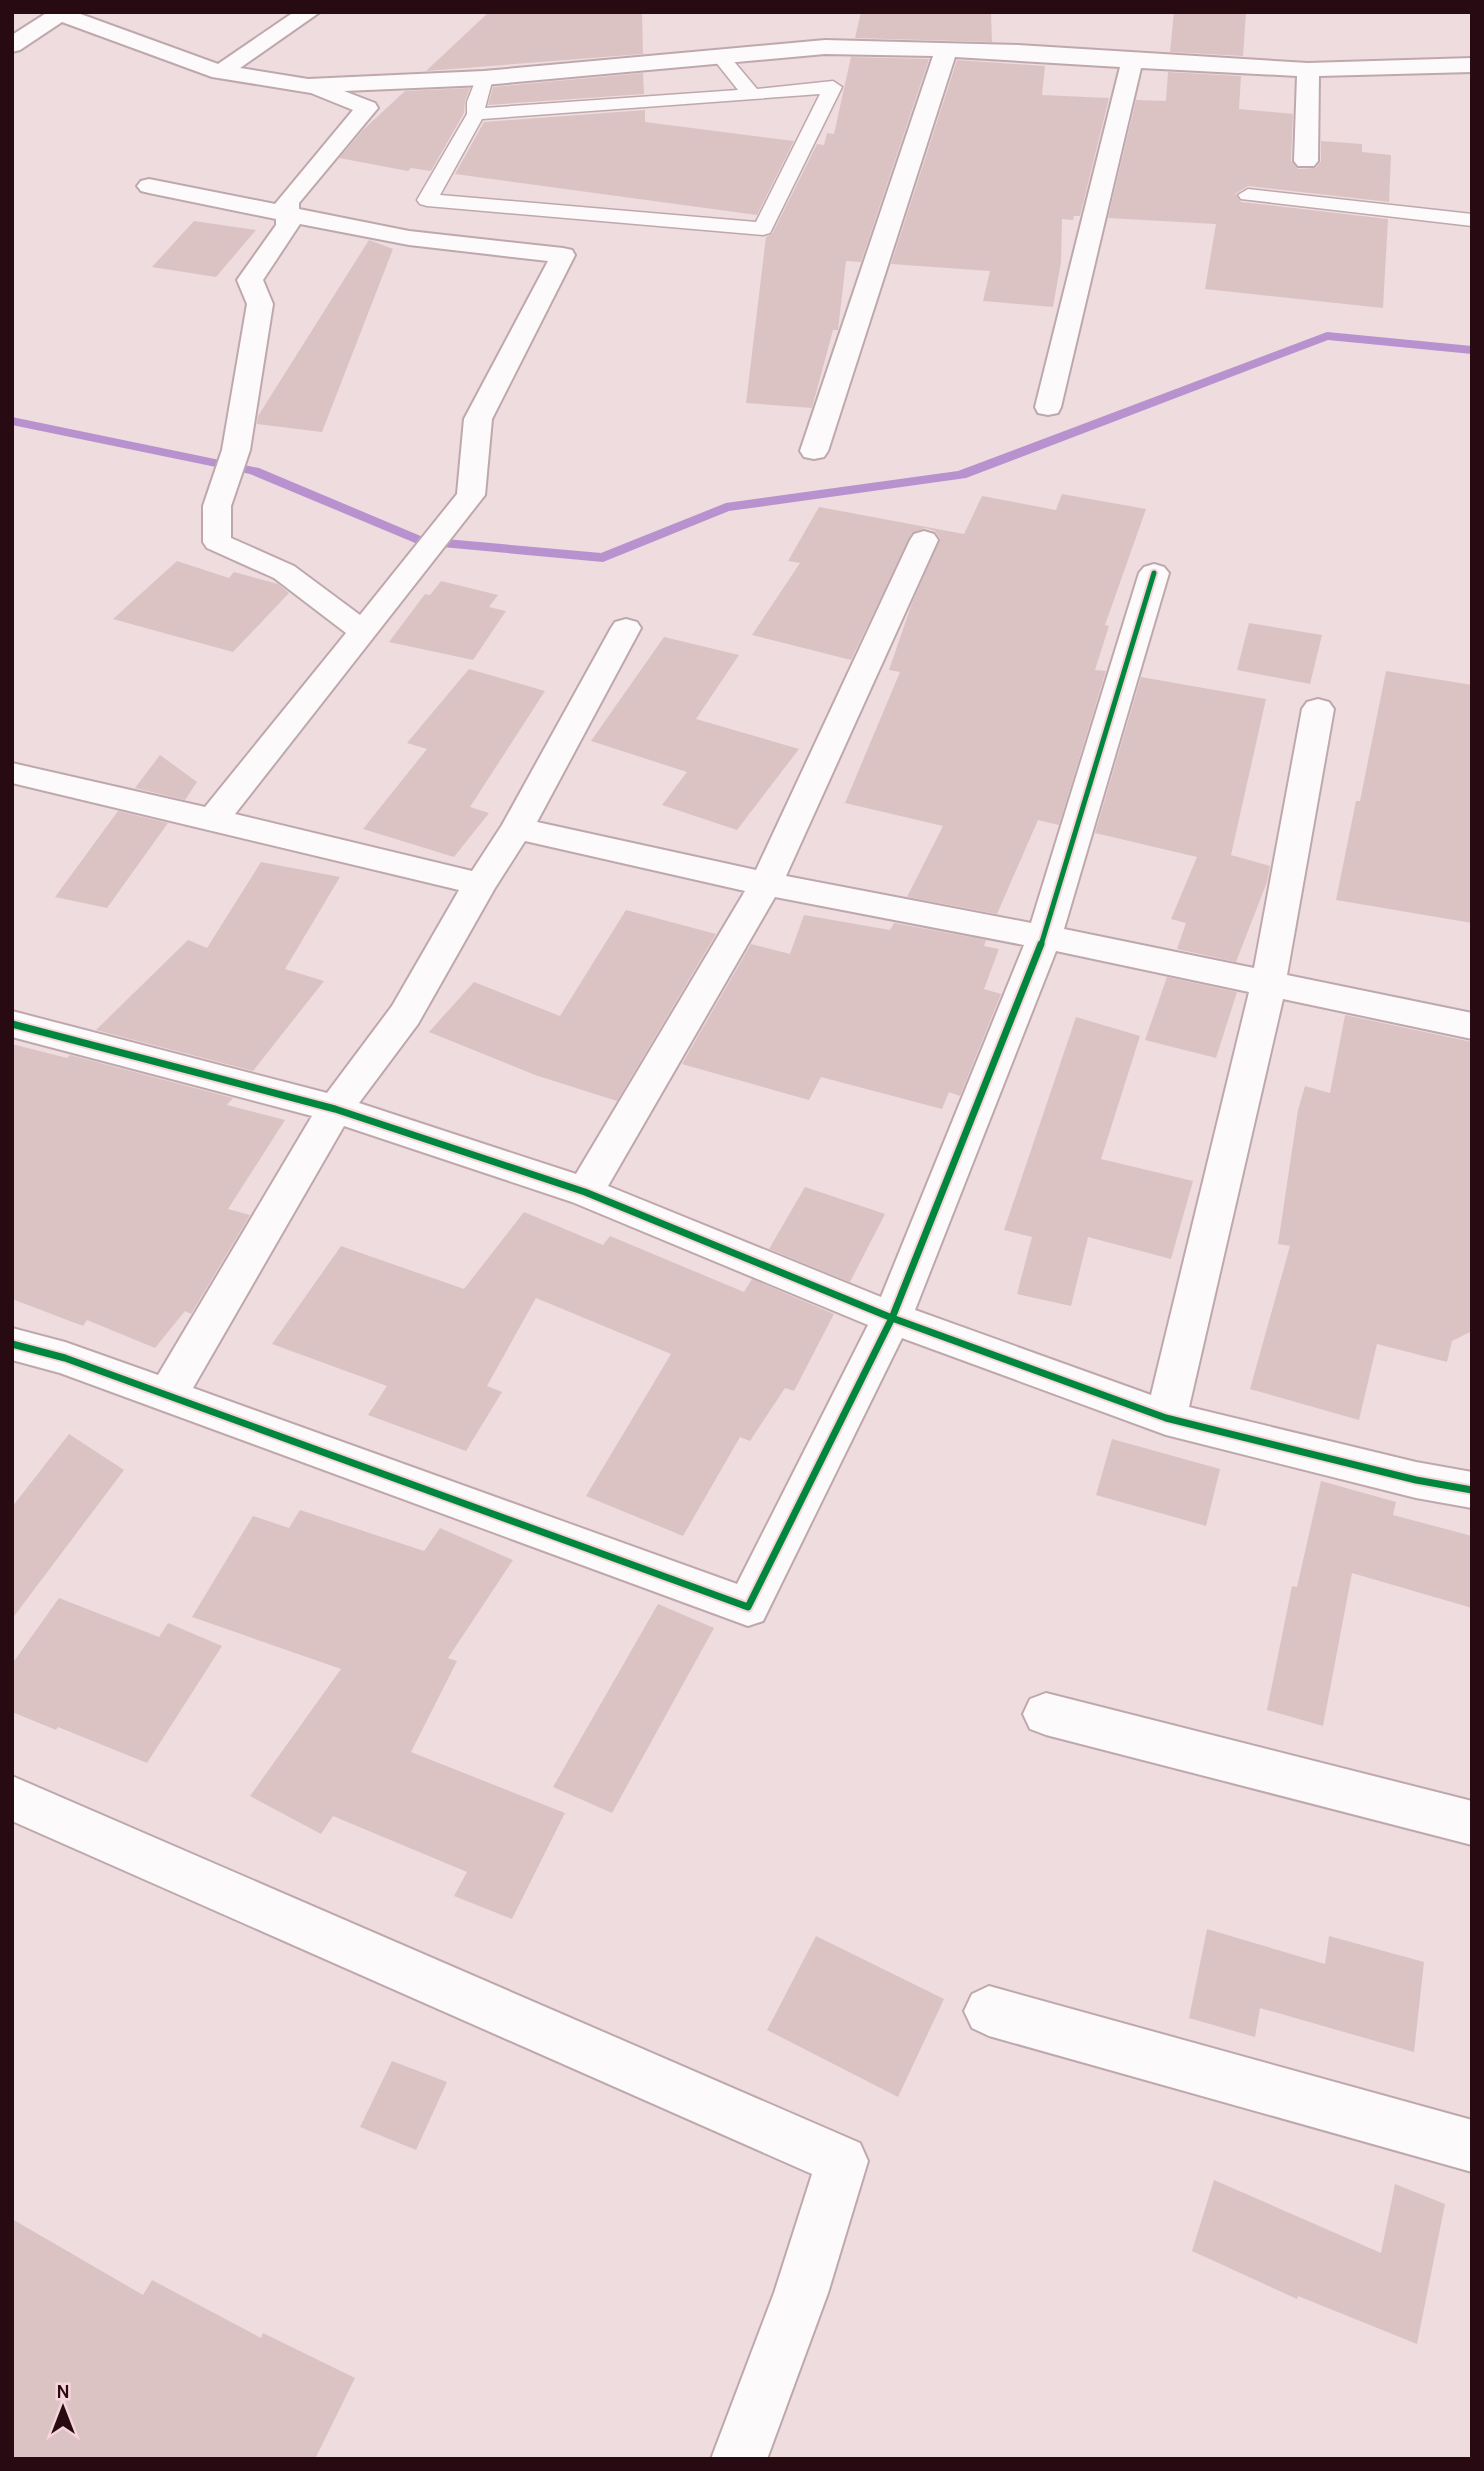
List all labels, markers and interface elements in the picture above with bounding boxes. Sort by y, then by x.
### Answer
north arrow [28,2373,98,2443]
text: N [56,2381,70,2403]

